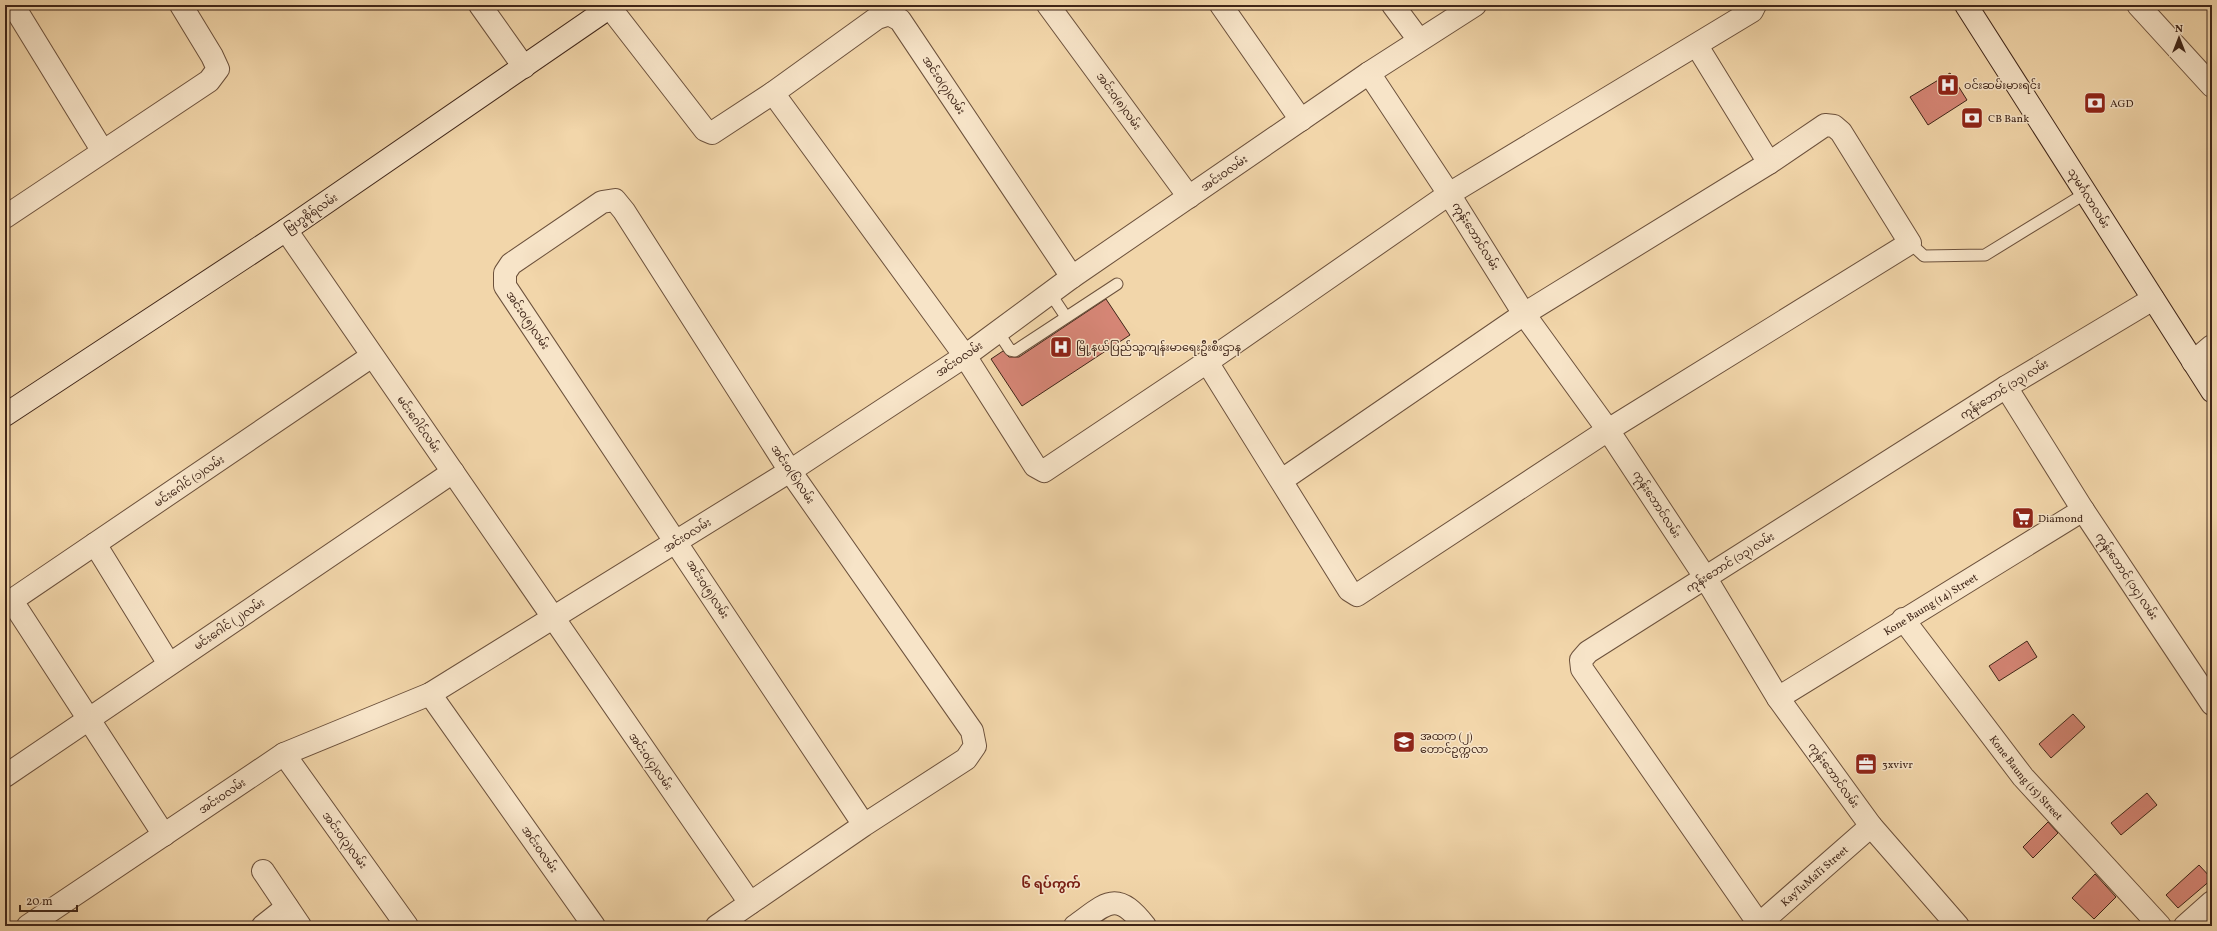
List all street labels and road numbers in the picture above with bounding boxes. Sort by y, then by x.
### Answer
street label: အင်းဝ(၇)လမ်း [918,53,969,118]
street label: အင်းဝ(၈)လမ်း [1092,70,1145,134]
street label: အင်းဝလမ်း [1198,152,1251,196]
street label: သုမင်္ဂလာလမ်း [2063,165,2113,232]
street label: ဗြဟ္မစိုရ်လမ်း [282,190,342,238]
street label: ကုန်းဘောင်လမ်း [1448,199,1503,274]
street label: အင်းဝ(၅)လမ်း [502,288,553,353]
street label: အင်းဝလမ်း [933,338,986,381]
street label: ကုန်းဘောင် (၁၃) လမ်း [1957,356,2052,424]
street label: မင်းဂေါင်လမ်း [393,393,444,456]
street label: အင်းဝ(၆)လမ်း [767,442,818,507]
street label: မင်းဂေါင် (၁)လမ်း [151,452,228,511]
street label: ကုန်းဘောင်လမ်း [1628,468,1684,542]
street label: အင်းဝလမ်း [660,515,715,557]
street label: ကုန်းဘောင် (၁၃) လမ်း [1683,529,1778,597]
street label: ကုန်းဘောင် (၁၄) လမ်း [2091,530,2161,623]
street label: အင်းဝ(၅)လမ်း [682,557,732,622]
street label: Kone Baung (14) Street [1881,571,1981,640]
street label: မင်းဂေါင် (၂)လမ်း [191,595,268,654]
street label: အင်းဝ(၄)လမ်း [624,730,676,794]
street label: Kone Baung (15) Street [1985,733,2065,824]
street label: ကုန်းဘောင်လမ်း [1804,740,1863,812]
street label: အင်းဝလမ်း [196,775,249,818]
street label: အင်းဝ(၃)လမ်း [318,809,370,873]
street label: အင်းဝလမ်း [517,823,561,876]
street label: KayTuMaTi Street [1778,843,1852,911]

